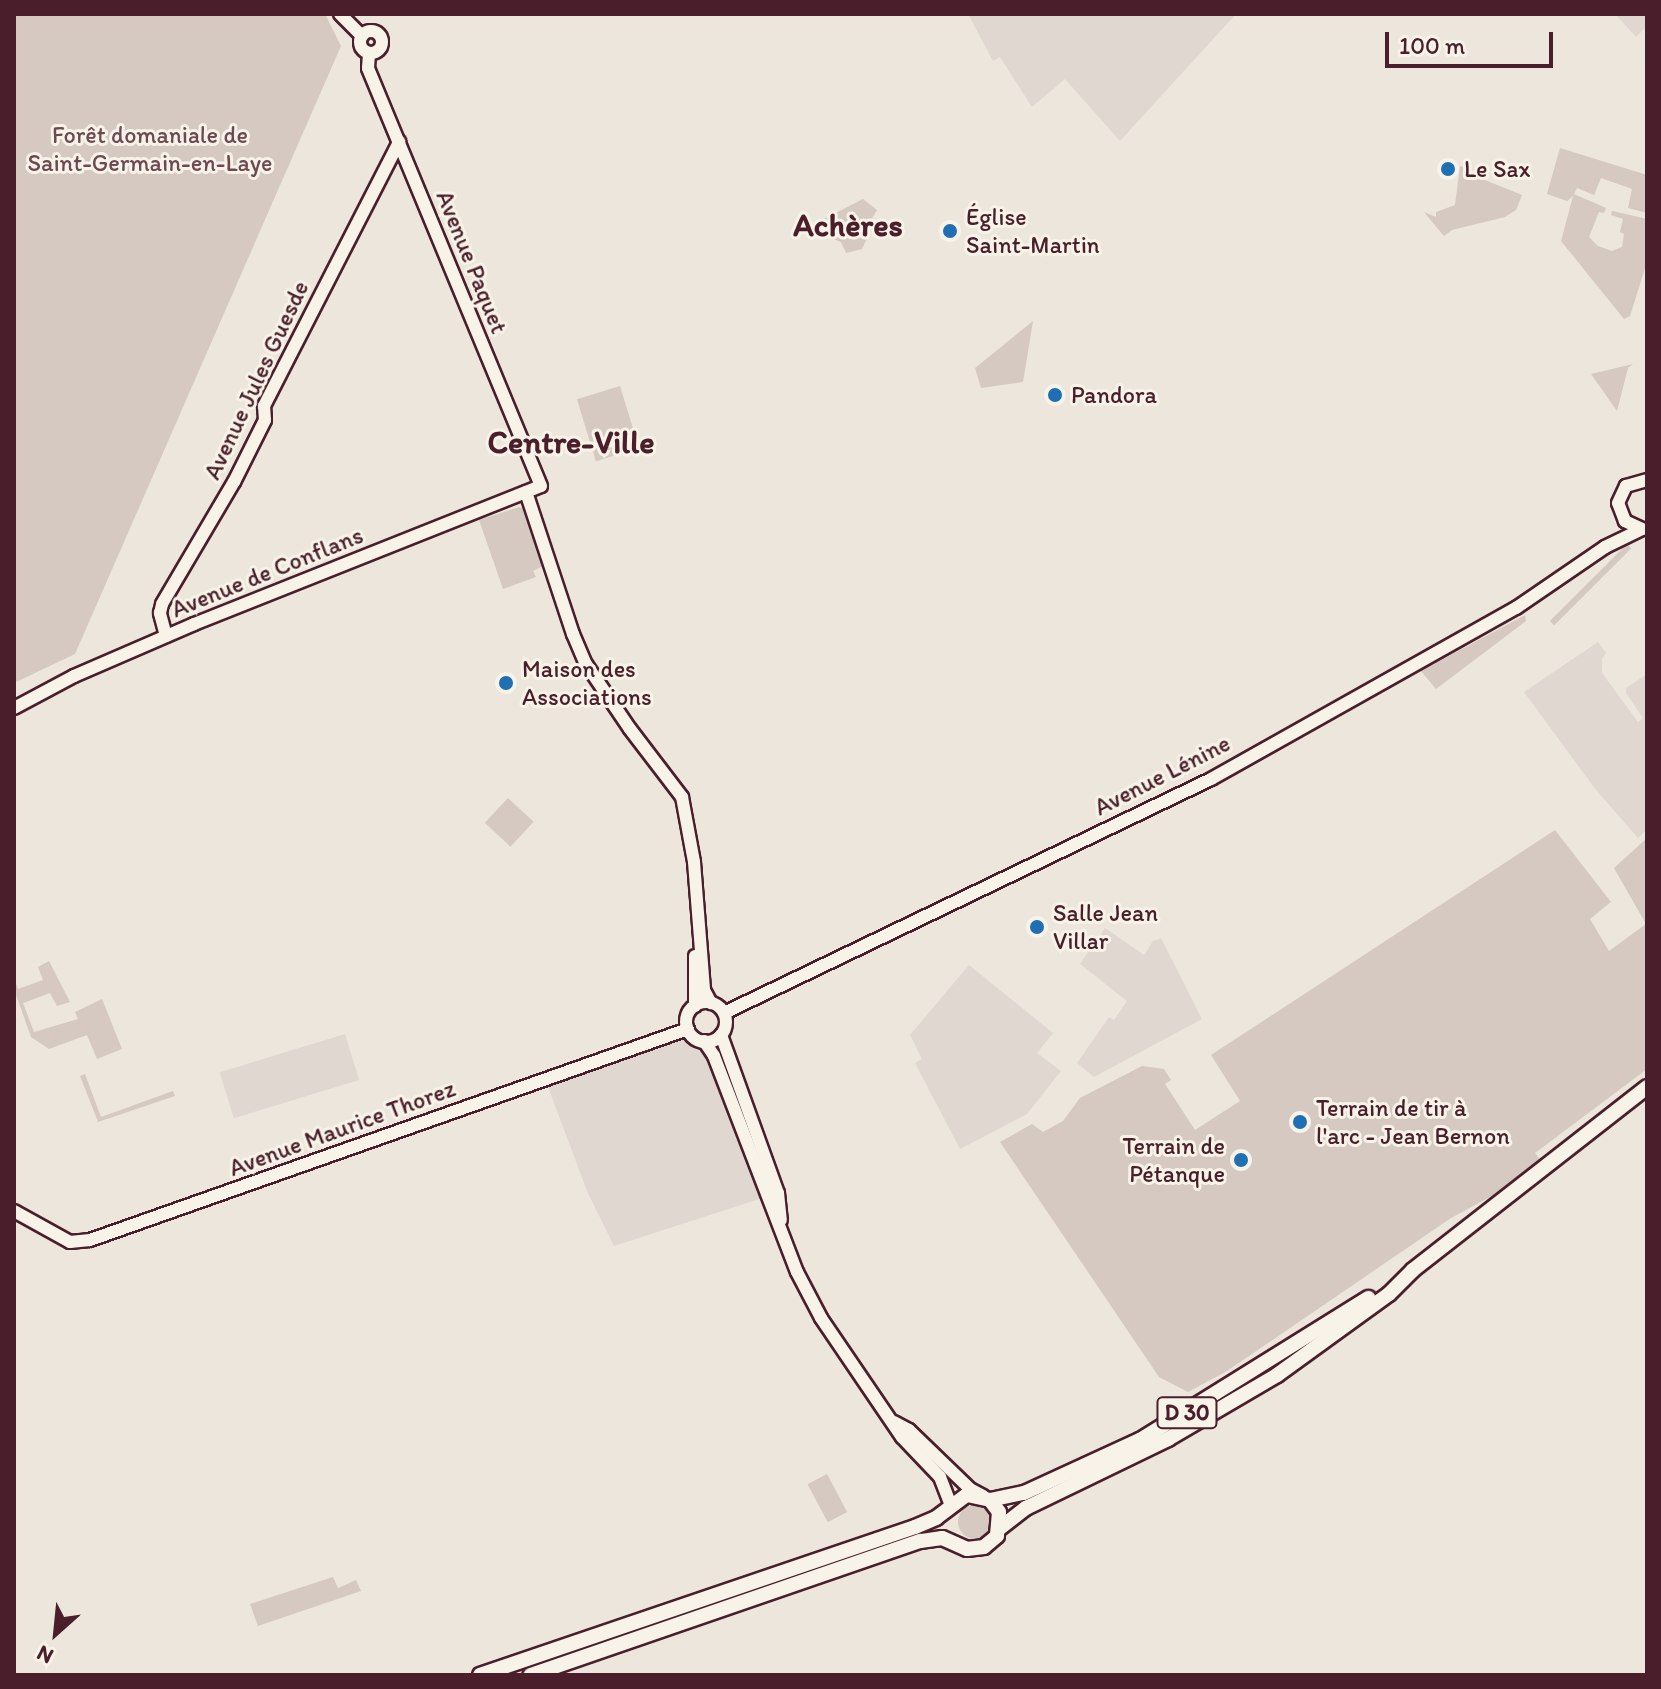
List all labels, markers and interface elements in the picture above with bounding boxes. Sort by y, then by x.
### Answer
scale bar [1389,16,1557,66]
text: 100 m [1399,31,1465,60]
park label: Forêt domaniale de Saint-Germain-en-Laye [27,121,273,177]
place label: Le Sax [1464,155,1531,183]
marker: Le Sax [1439,160,1457,178]
street label: Avenue Paquet [430,186,514,338]
place label: Église Saint-Martin [966,203,1100,259]
district label: Achères [793,206,903,244]
marker: Église Saint-Martin [941,222,959,240]
street label: Avenue Jules Guesde [197,276,315,484]
place label: Pandora [1071,381,1157,409]
marker: Pandora [1046,386,1064,404]
district label: Centre-Ville [488,423,654,461]
street label: Avenue de Conflans [167,521,367,623]
place label: Maison des Associations [522,655,652,711]
marker: Maison des Associations [497,674,515,692]
street label: Avenue Lénine [1090,729,1234,821]
place label: Salle Jean Villar [1053,899,1158,955]
marker: Salle Jean Villar [1028,918,1046,936]
street label: Avenue Maurice Thorez [225,1074,459,1182]
place label: Terrain de tir à l'arc - Jean Bernon [1316,1094,1510,1150]
marker: Terrain de tir à l'arc - Jean Bernon [1291,1113,1309,1131]
place label: Terrain de Pétanque [1122,1132,1225,1188]
marker: Terrain de Pétanque [1232,1151,1250,1169]
road number: D 30 [1155,1395,1219,1431]
north arrow [16,1593,96,1673]
text: N [32,1639,58,1670]

